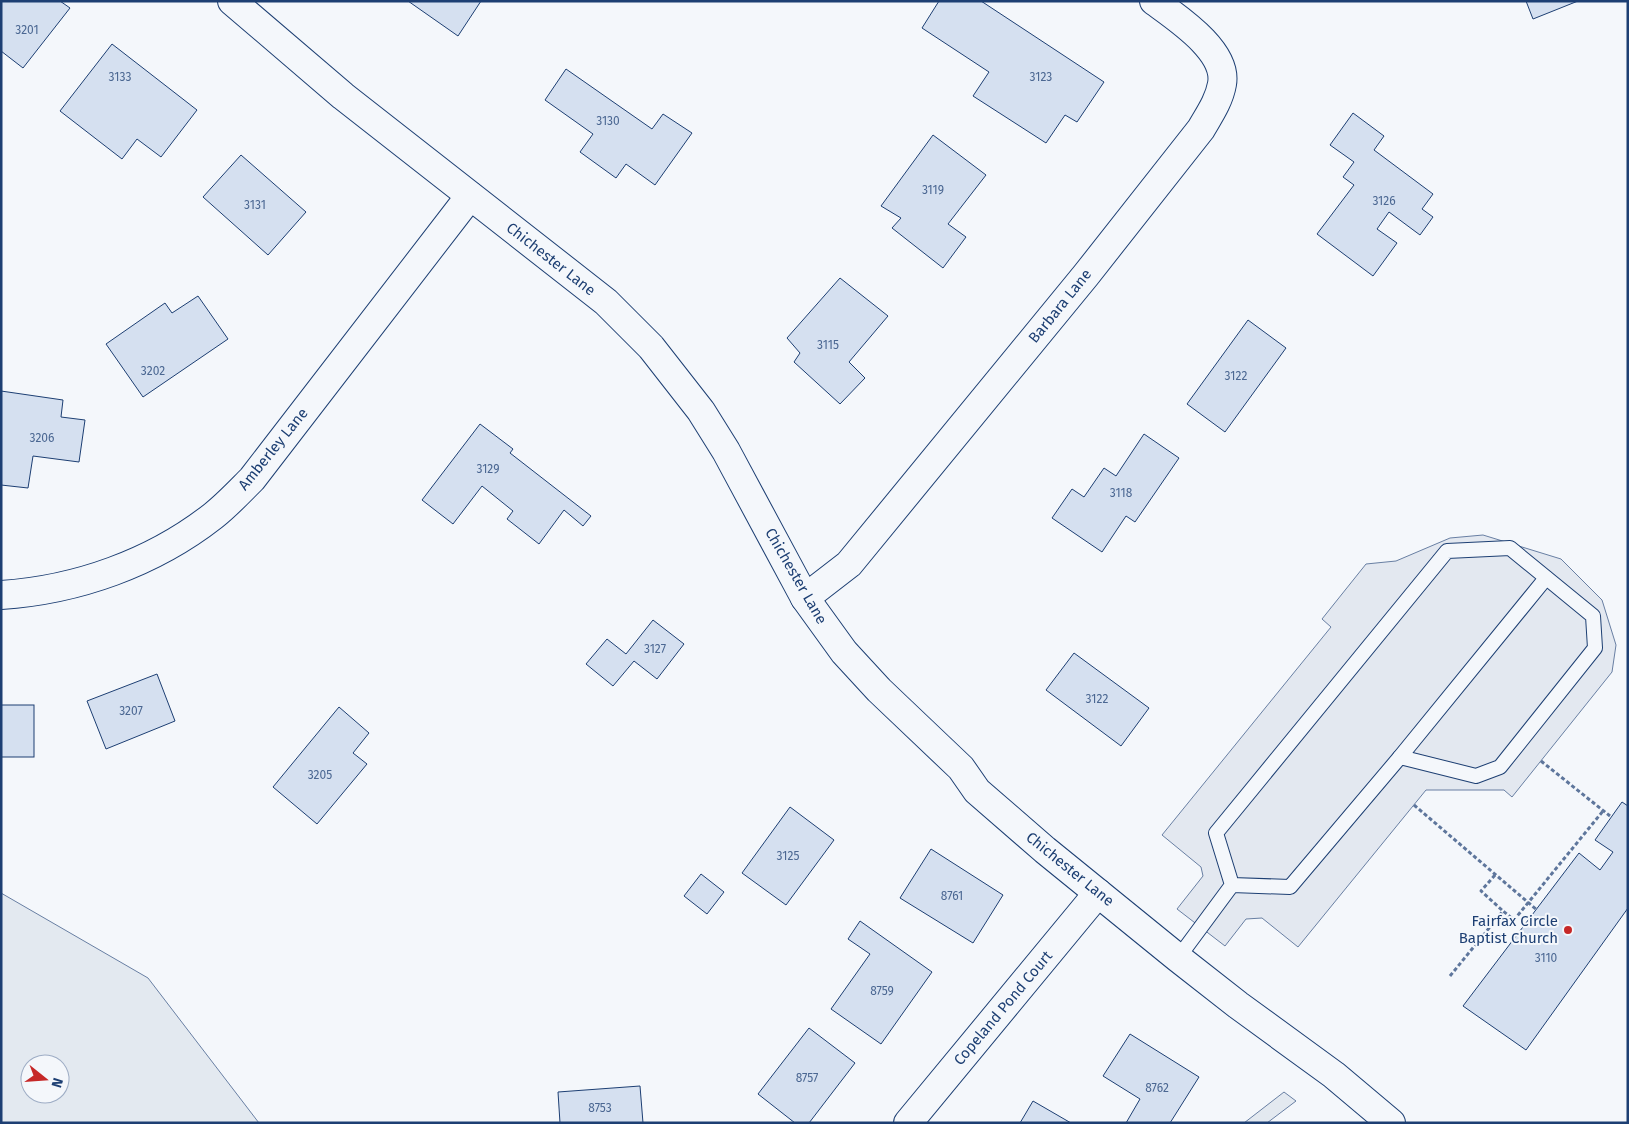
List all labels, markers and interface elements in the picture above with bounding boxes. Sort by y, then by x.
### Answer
house number: 3201 [15,23,39,37]
house number: 3133 [109,70,131,84]
house number: 3123 [1030,70,1052,84]
house number: 3130 [596,114,620,128]
house number: 3119 [922,183,944,197]
house number: 3126 [1372,194,1396,208]
house number: 3131 [244,198,266,212]
street label: Chichester Lane [503,219,599,299]
street label: Barbara Lane [1025,265,1095,347]
house number: 3115 [817,338,839,352]
house number: 3202 [141,364,165,378]
house number: 3122 [1225,369,1247,383]
street label: Amberley Lane [234,404,312,494]
house number: 3206 [30,431,54,445]
house number: 3129 [476,462,500,476]
house number: 3118 [1110,486,1133,500]
street label: Chichester Lane [761,525,831,627]
house number: 3127 [644,642,666,656]
house number: 3122 [1086,692,1108,706]
house number: 3207 [119,704,143,718]
house number: 3205 [308,768,332,782]
street label: Chichester Lane [1022,828,1118,910]
house number: 3125 [777,849,799,863]
house number: 8761 [941,889,963,903]
place label: Fairfax Circle Baptist Church [1459,912,1558,947]
marker: Fairfax Circle Baptist Church [1562,924,1574,936]
street label: Copeland Pond Court [950,947,1056,1069]
house number: 3110 [1535,951,1558,965]
house number: 8759 [870,984,894,998]
north arrow [20,1054,70,1104]
house number: 8757 [796,1071,818,1085]
text: N [47,1076,66,1090]
house number: 8762 [1145,1081,1169,1095]
house number: 8753 [588,1101,612,1115]

